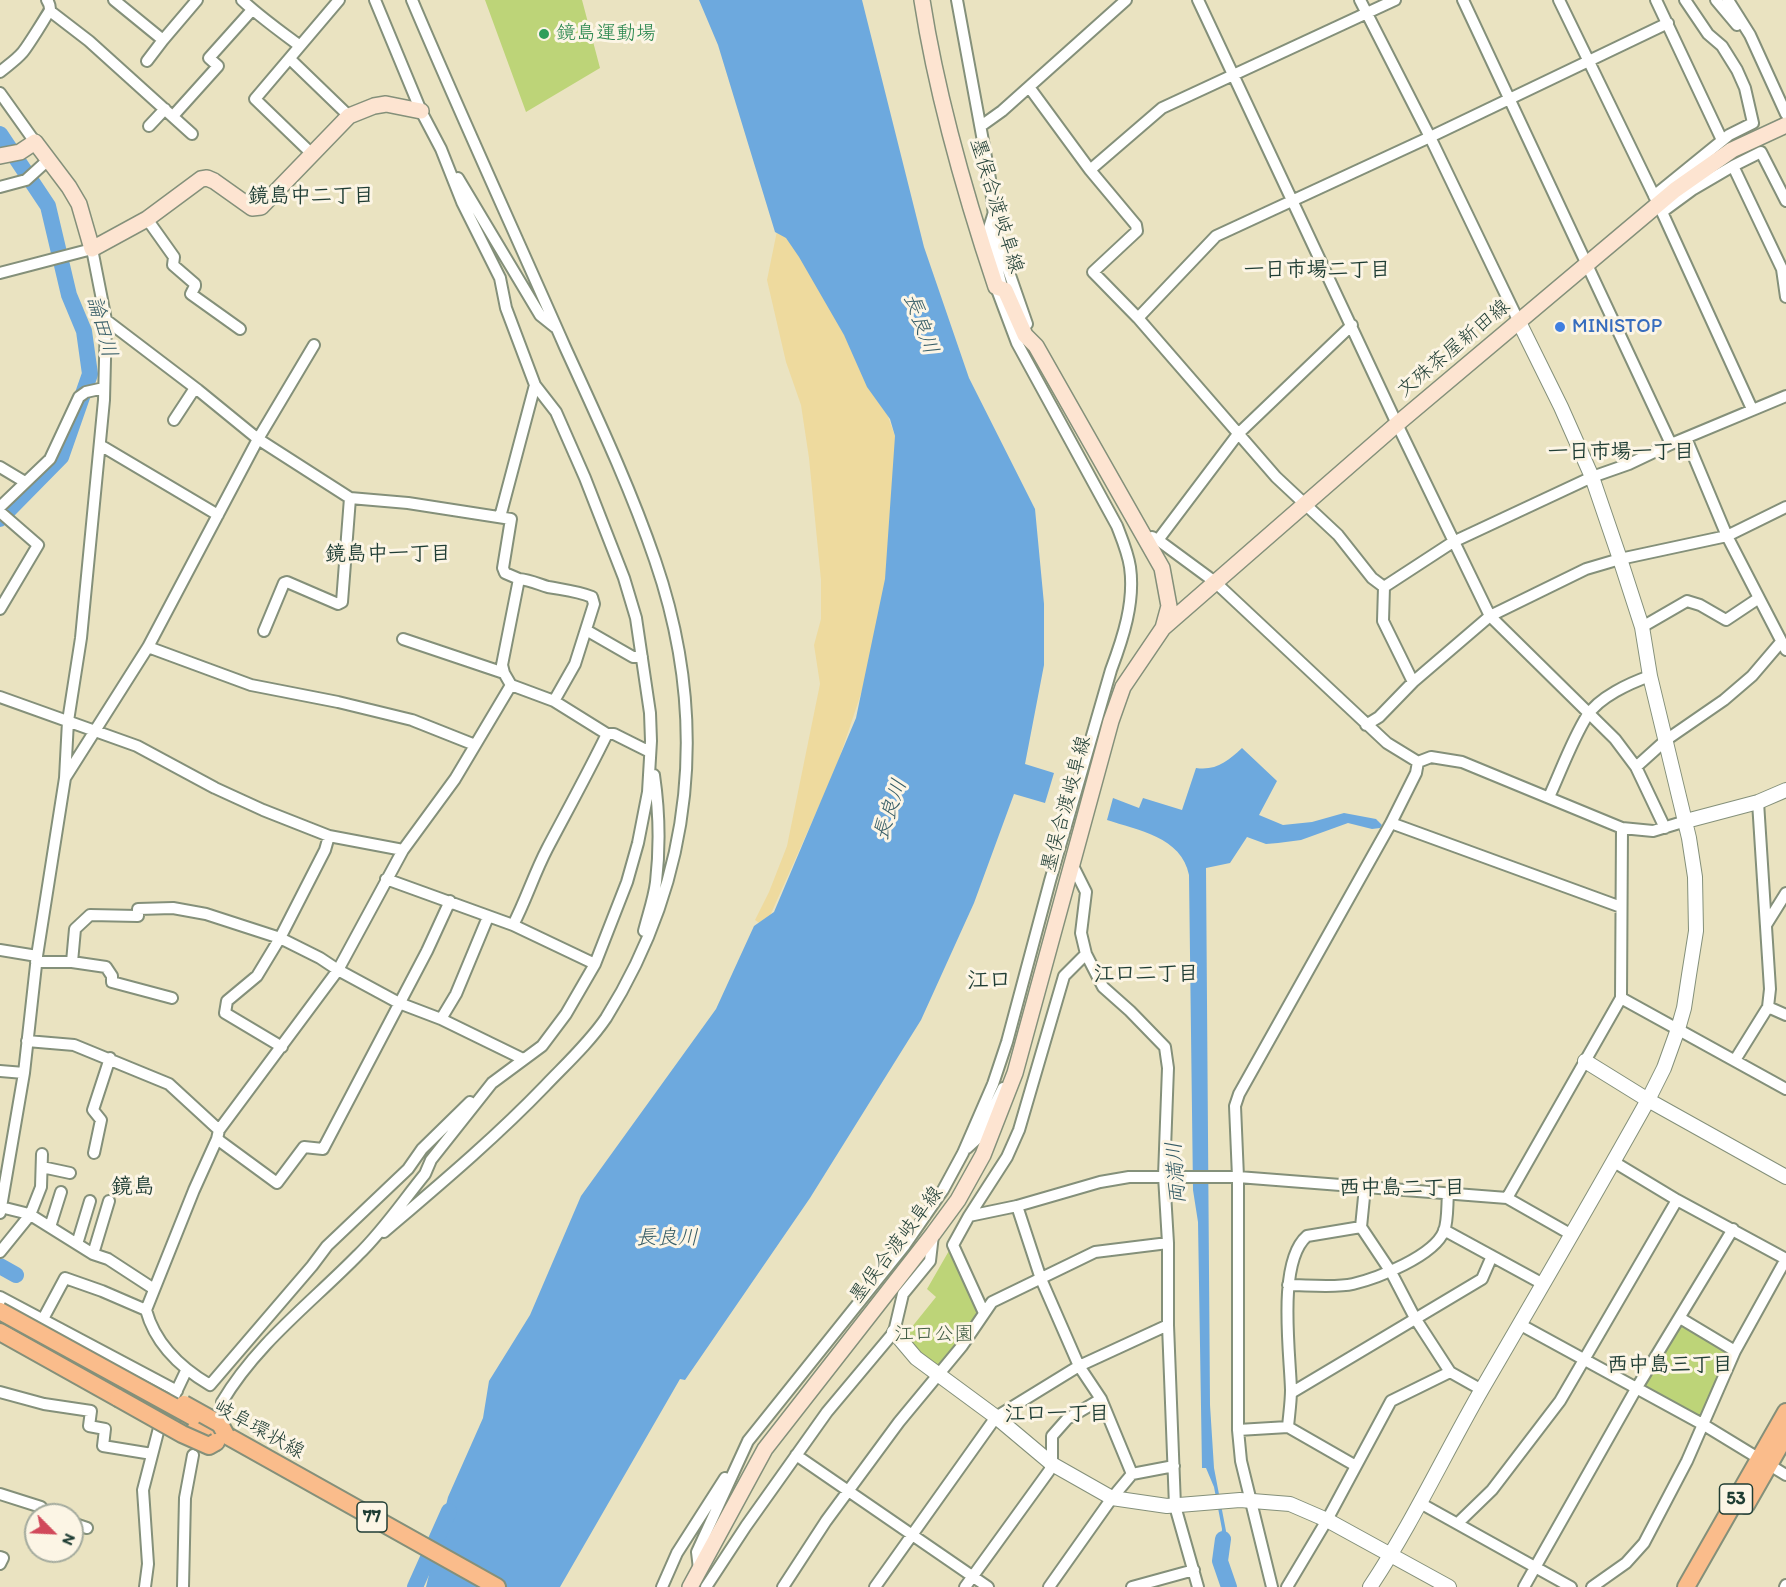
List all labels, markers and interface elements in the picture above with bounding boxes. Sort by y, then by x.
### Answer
place label: 鏡島運動場 [556,22,656,46]
marker: 鏡島運動場 [537,27,551,41]
street label: 墨俣合渡岐阜線 [964,136,1028,276]
district label: 鏡島中二丁目 [248,184,374,210]
district label: 一日市場二丁目 [1244,258,1390,284]
water label: 長良川 [897,290,943,358]
water label: 論田川 [81,293,121,361]
street label: 文殊茶屋新田線 [1393,295,1515,403]
place label: MINISTOP [1572,315,1662,339]
marker: MINISTOP [1553,320,1567,334]
district label: 一日市場一丁目 [1548,440,1694,466]
district label: 鏡島中一丁目 [325,542,451,568]
street label: 墨俣合渡岐阜線 [1037,733,1097,875]
water label: 長良川 [869,776,913,844]
district label: 江口二丁目 [1094,962,1198,988]
district label: 江口 [967,968,1011,994]
water label: 両満川 [1162,1141,1192,1205]
district label: 鏡島 [111,1174,155,1200]
district label: 西中島二丁目 [1339,1176,1465,1202]
street label: 墨俣合渡岐阜線 [845,1182,949,1308]
water label: 長良川 [636,1226,698,1252]
park label: 江口公園 [894,1323,974,1347]
district label: 西中島三丁目 [1607,1353,1733,1379]
street label: 岐阜環状線 [209,1395,309,1465]
district label: 江口一丁目 [1005,1402,1109,1428]
road number: 53 [1720,1484,1752,1514]
road number: 77 [357,1502,387,1532]
north arrow [24,1503,84,1563]
text: N [58,1531,80,1549]

